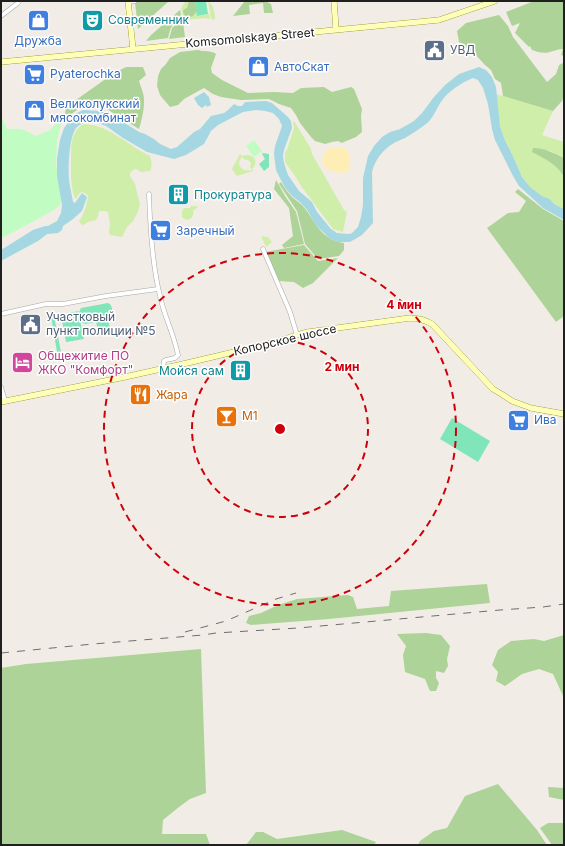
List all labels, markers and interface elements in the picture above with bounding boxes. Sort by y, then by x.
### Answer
shop icon: Дружба [25,7,51,33]
theatre icon: Современник [79,7,105,33]
place label: Современник [108,12,190,27]
street label: Komsomolskaya Street [185,24,315,51]
place label: Дружба [14,33,62,48]
public building icon: УВД [422,37,448,63]
place label: УВД [450,42,475,57]
shop icon: АвтоСкат [246,54,272,80]
place label: АвтоСкат [274,59,330,74]
supermarket icon: Pyaterochka [21,61,47,87]
place label: Pyaterochka [50,66,121,81]
place label: Великолукский мясокомбинат [50,96,140,125]
shop icon: Великолукский мясокомбинат [22,98,48,124]
building icon: Прокуратура [165,182,191,208]
place label: Прокуратура [194,187,272,202]
supermarket icon: Заречный [147,218,173,244]
place label: Заречный [176,223,235,238]
text: 4 мин [386,297,422,312]
place label: Участковый пункт полиции №5 [46,309,156,338]
public building icon: Участковый пункт полиции №5 [18,311,44,337]
street label: Копорское шоссе [232,320,338,359]
place label: Общежитие ПО ЖКО "Комфорт" [38,348,133,377]
hotel icon: Общежитие ПО ЖКО "Комфорт" [10,350,36,376]
building icon: Мойся сам [227,358,253,384]
text: 2 мин [324,359,360,374]
place label: Мойся сам [159,363,224,378]
restaurant icon: Жара [128,382,154,408]
place label: Жара [156,387,188,402]
bar icon: М1 [213,403,239,429]
supermarket icon: Ива [506,407,532,433]
place label: М1 [242,408,258,423]
place label: Ива [534,412,557,427]
centre of rings [273,422,287,436]

